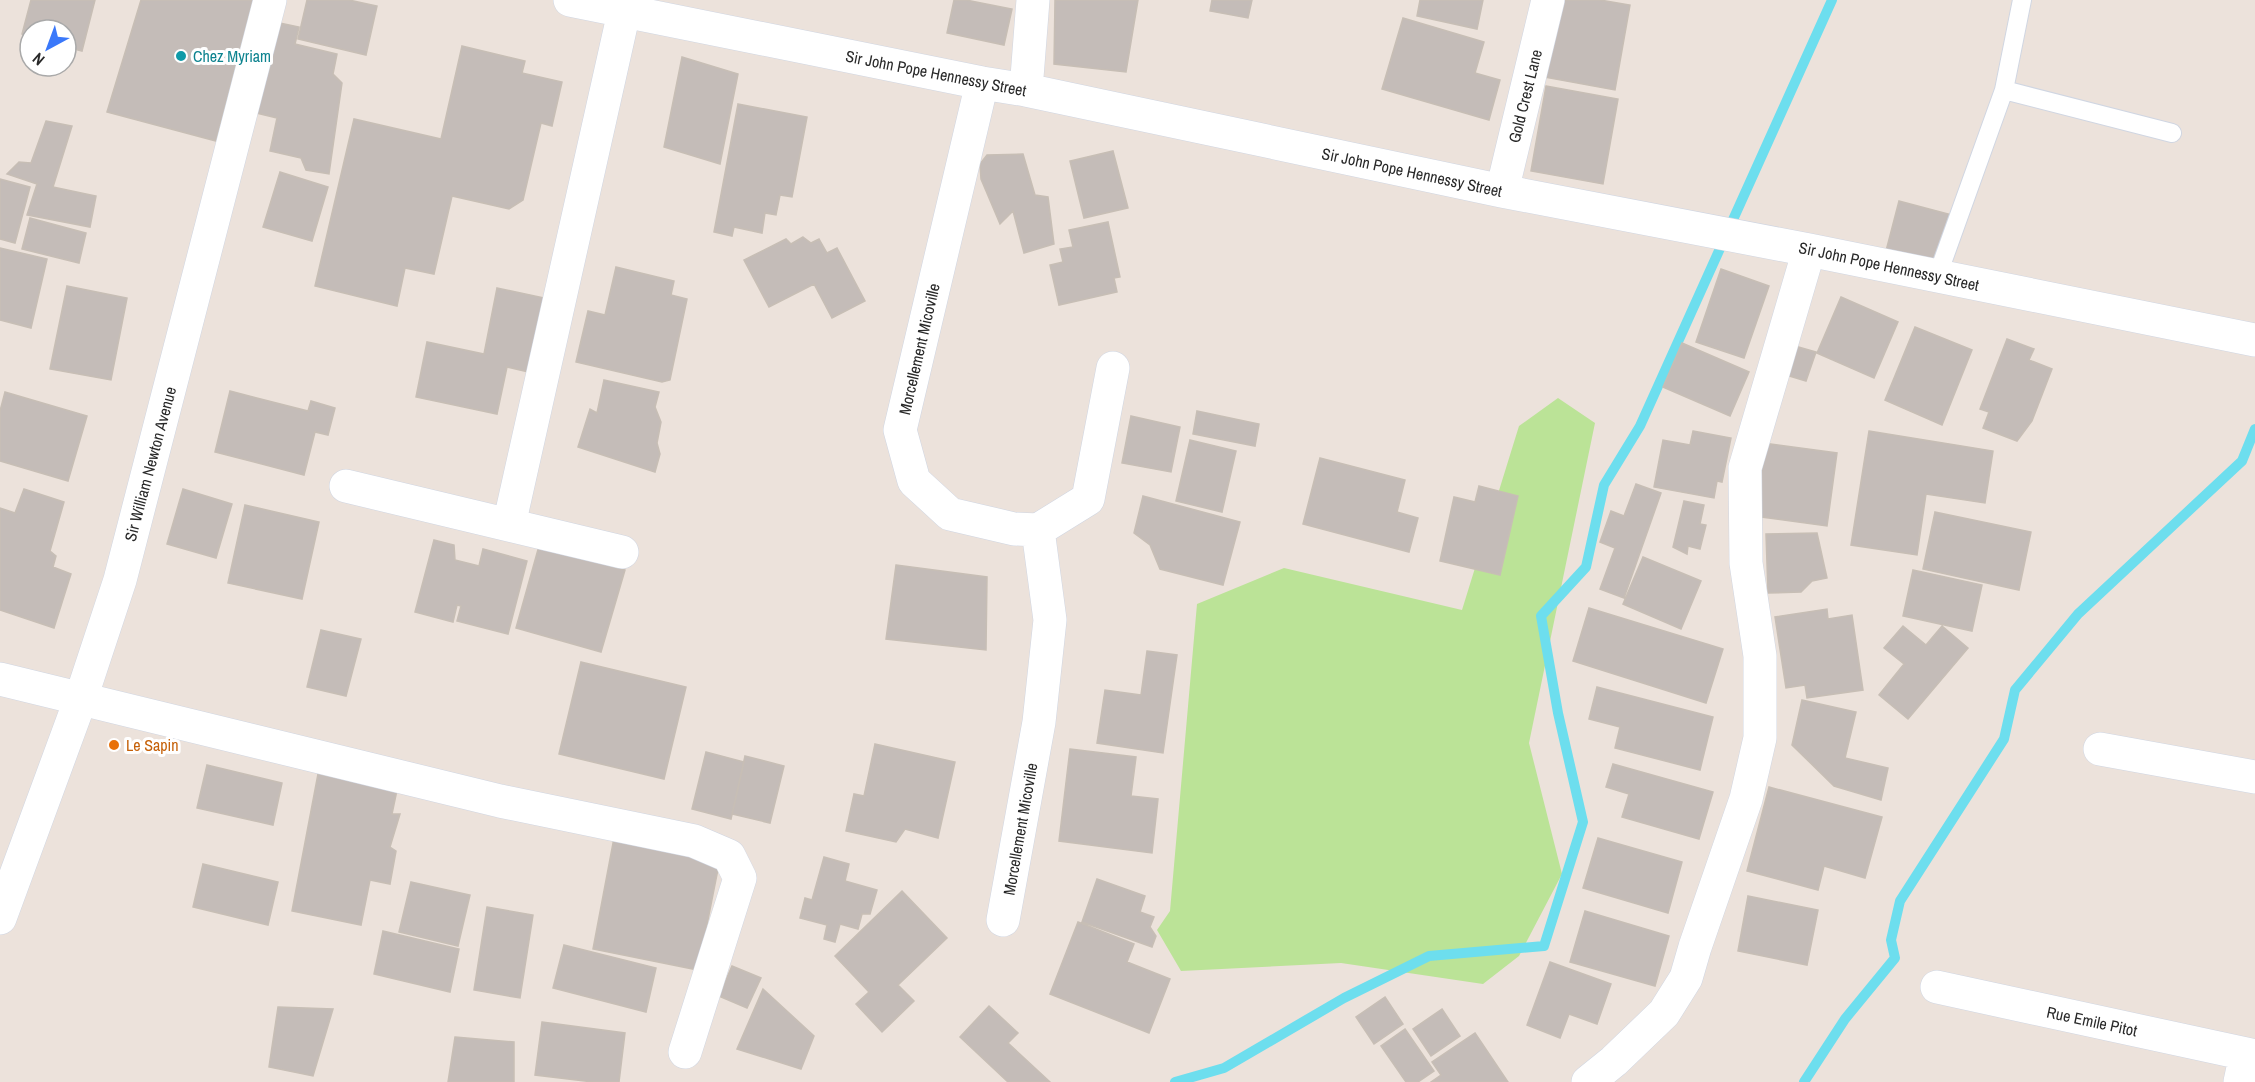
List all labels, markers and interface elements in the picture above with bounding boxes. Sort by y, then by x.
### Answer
north arrow [18,18,78,78]
place label: Chez Myriam [193,45,271,67]
street label: Sir John Pope Hennessy Street [844,45,1029,101]
street label: Gold Crest Lane [1503,47,1547,145]
text: N [27,48,49,71]
marker: Chez Myriam [174,49,188,63]
street label: Sir John Pope Hennessy Street [1320,142,1505,202]
street label: Sir John Pope Hennessy Street [1797,236,1982,296]
street label: Morcellement Micoville [893,281,945,417]
street label: Sir William Newton Avenue [119,384,181,544]
place label: Le Sapin [126,734,179,756]
marker: Le Sapin [107,738,121,752]
street label: Morcellement Micoville [998,761,1042,897]
street label: Rue Emile Pitot [2045,1001,2140,1041]

